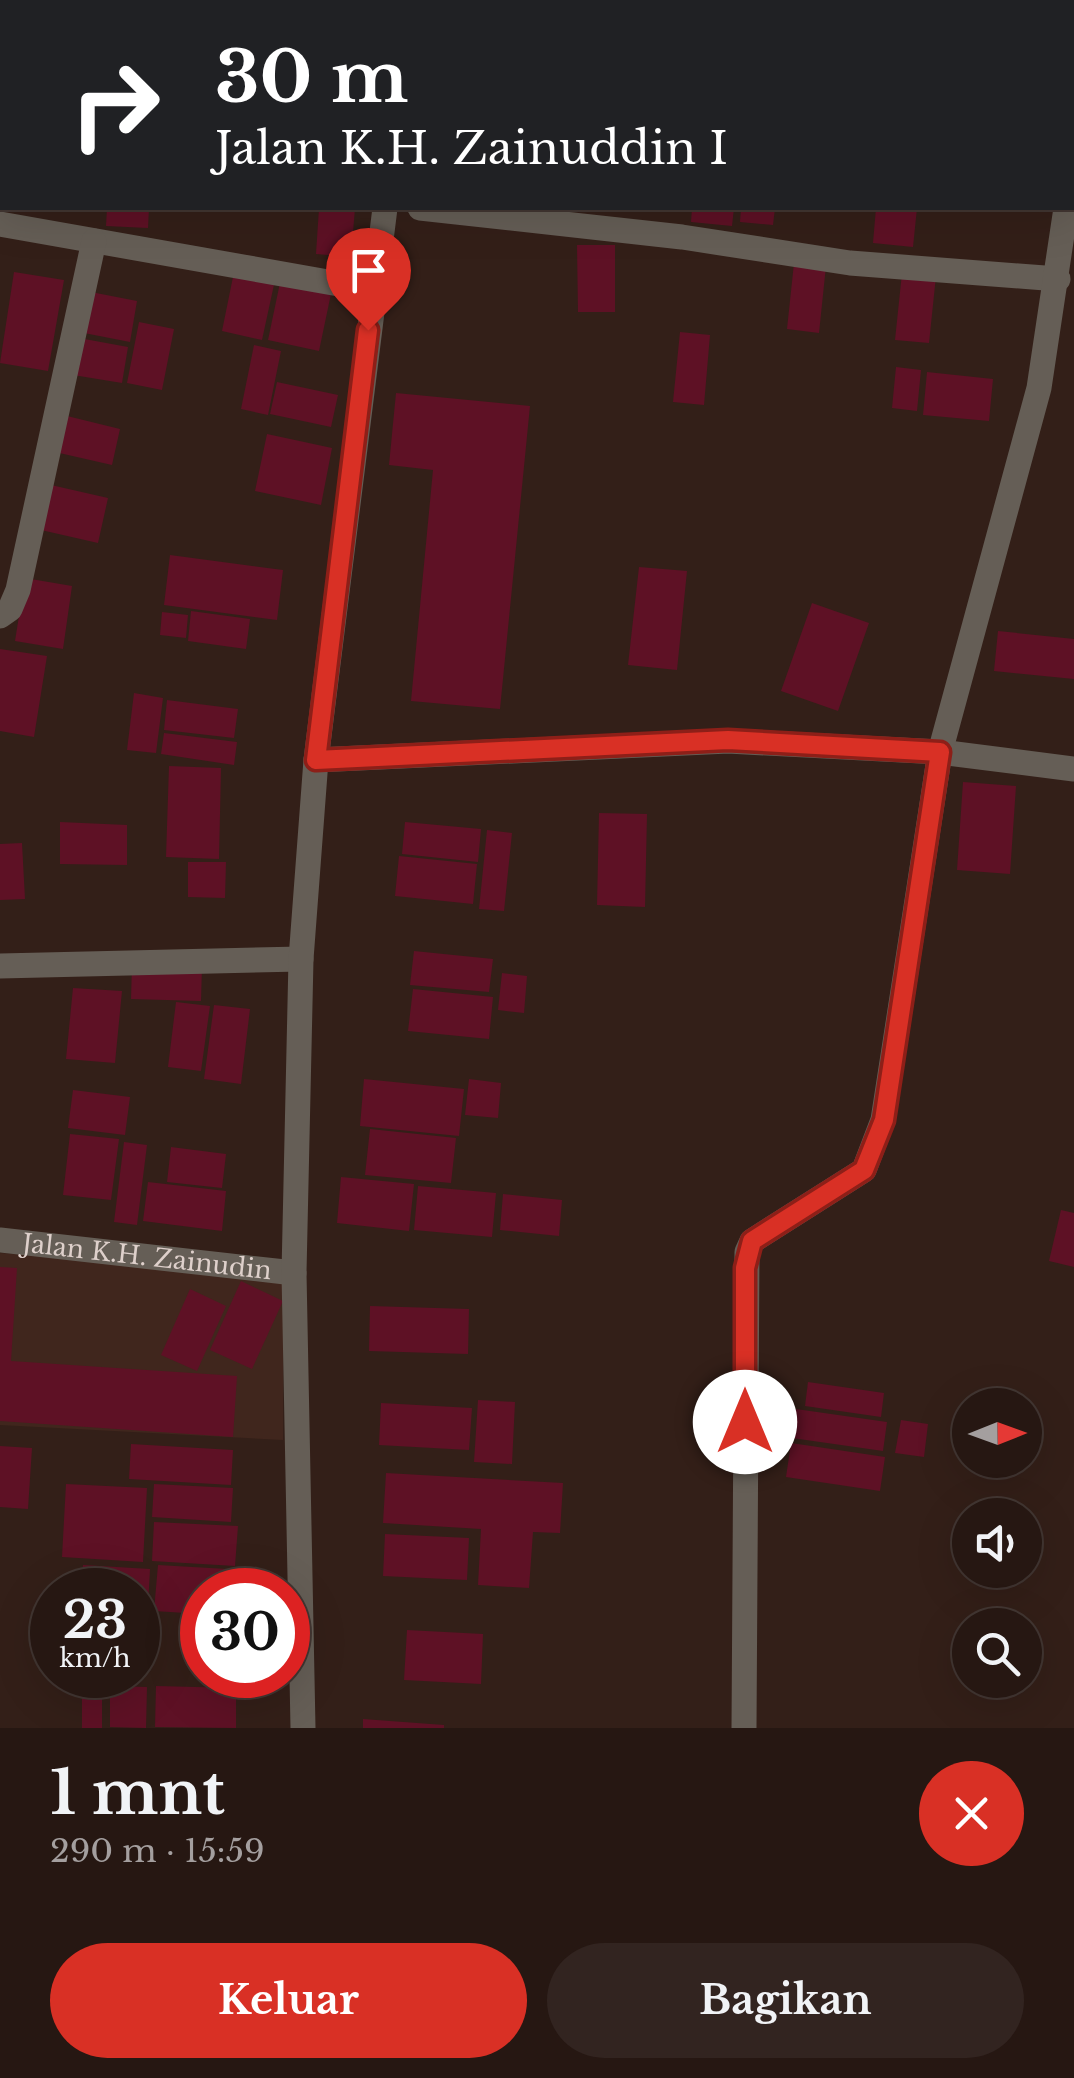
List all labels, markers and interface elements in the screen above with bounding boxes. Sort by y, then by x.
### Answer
text: 30 m [215,34,408,121]
icon: right [50,40,180,170]
text: Jalan K.H. Zainuddin I [215,120,728,176]
pin [326,228,411,331]
icon: arrive [341,243,396,298]
street label: Jalan K.H. Zainudin [18,1227,273,1286]
position arrow [693,1370,797,1474]
north arrow [952,1388,1042,1478]
map controls [952,1388,1042,1698]
button: sound [952,1498,1042,1588]
speed limit sign: 30 [180,1568,310,1698]
text: 23 [63,1589,127,1652]
button: search [952,1608,1042,1698]
text: km/h [60,1643,130,1674]
text: 1 mnt [50,1756,225,1830]
button: close [919,1761,1024,1866]
text: 290 m · 15:59 [50,1831,264,1871]
button: Keluar [50,1943,527,2058]
button: Bagikan [547,1943,1024,2058]

